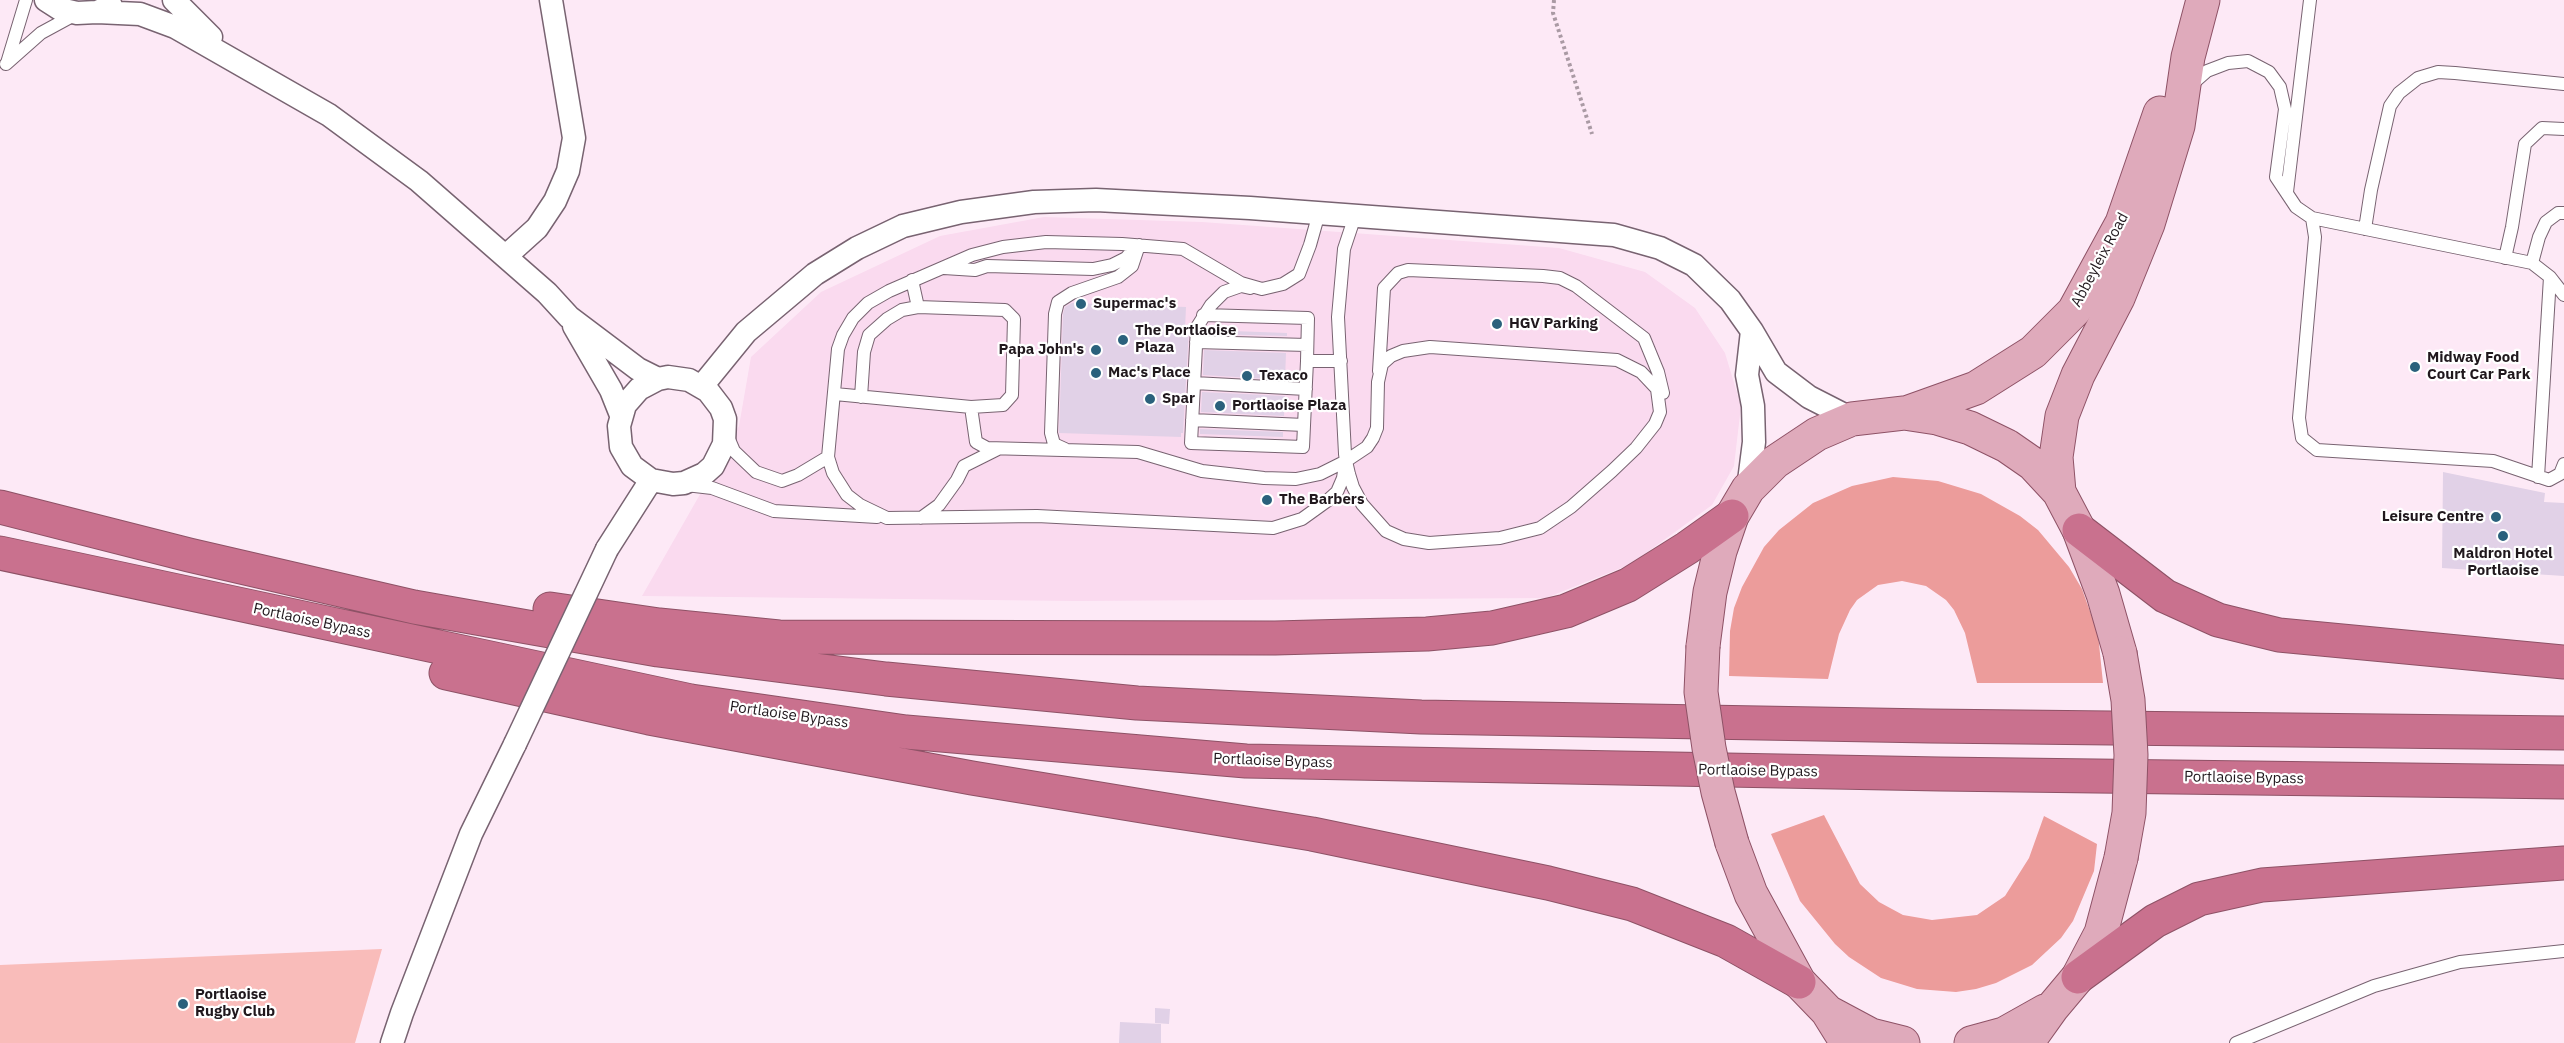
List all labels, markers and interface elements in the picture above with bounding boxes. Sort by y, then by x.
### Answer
street label: Abbeyleix Road [2068,210,2132,310]
place label: Supermac's [1093,295,1176,313]
marker: Supermac's [1074,297,1088,311]
place label: HGV Parking [1509,315,1598,333]
marker: HGV Parking [1490,317,1504,331]
place label: The Portlaoise Plaza [1135,322,1236,357]
marker: The Portlaoise Plaza [1116,333,1130,347]
place label: Papa John's [999,341,1084,359]
marker: Papa John's [1089,343,1103,357]
place label: Midway Food Court Car Park [2427,349,2530,384]
marker: Midway Food Court Car Park [2408,360,2422,374]
place label: Mac's Place [1108,364,1191,382]
marker: Mac's Place [1089,366,1103,380]
place label: Texaco [1259,367,1308,385]
marker: Texaco [1240,369,1254,383]
place label: Spar [1162,390,1195,408]
marker: Spar [1143,392,1157,406]
place label: Portlaoise Plaza [1232,397,1346,415]
marker: Portlaoise Plaza [1213,399,1227,413]
place label: The Barbers [1279,491,1364,509]
marker: The Barbers [1260,493,1274,507]
place label: Leisure Centre [2382,508,2484,526]
marker: Leisure Centre [2489,510,2503,524]
marker: Maldron Hotel Portlaoise [2496,529,2510,543]
place label: Maldron Hotel Portlaoise [2453,545,2553,580]
street label: Portlaoise Bypass [252,600,372,642]
street label: Portlaoise Bypass [728,698,850,732]
street label: Portlaoise Bypass [1213,750,1333,772]
street label: Portlaoise Bypass [1698,761,1818,781]
street label: Portlaoise Bypass [2184,768,2304,788]
place label: Portlaoise Rugby Club [195,986,275,1021]
marker: Portlaoise Rugby Club [176,997,190,1011]

